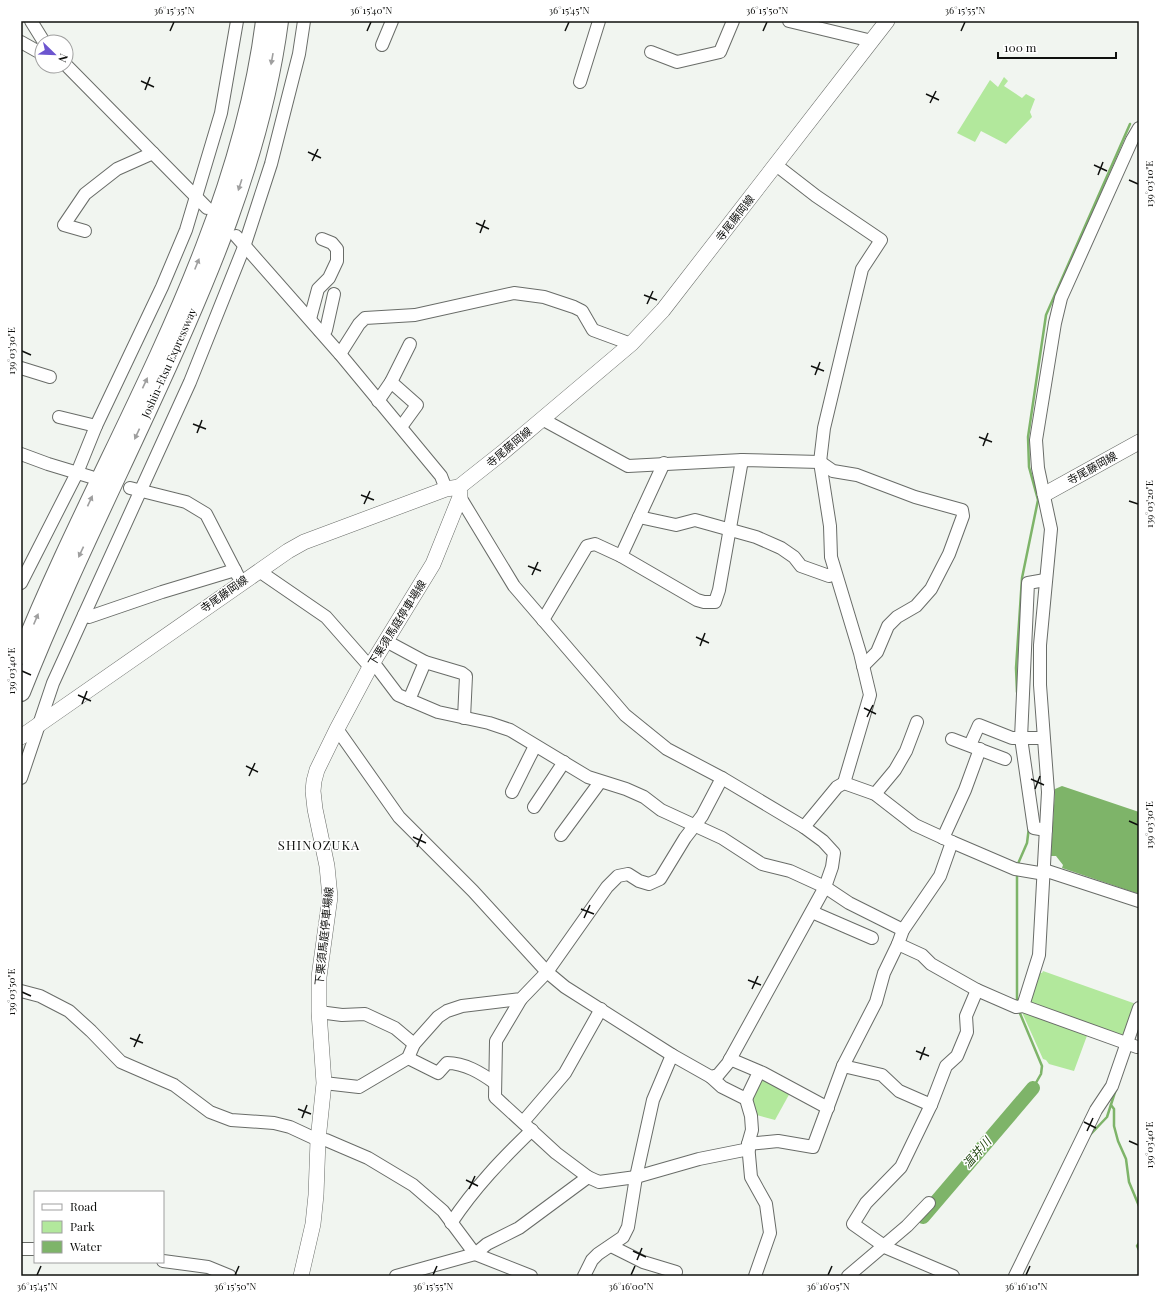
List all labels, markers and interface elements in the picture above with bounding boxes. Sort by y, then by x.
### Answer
text: 36°15'35"N [153,3,195,17]
text: 36°15'40"N [350,3,392,17]
text: 36°15'45"N [549,3,589,17]
text: 36°15'50"N [746,3,788,17]
text: 36°15'55"N [945,3,985,17]
north arrow [34,34,74,74]
scale bar [998,34,1116,60]
text: 100 m [1004,39,1037,55]
text: N [55,52,72,65]
one-way arrow [269,53,275,66]
text: 139°03'10"E [1142,161,1156,207]
one-way arrow [237,180,243,192]
street label: 寺尾藤岡線 [712,191,757,244]
one-way arrow [195,258,201,270]
street label: Joshin-Etsu Expressway [137,305,200,421]
text: 139°03'30"E [4,327,18,375]
one-way arrow [142,378,148,389]
street label: 寺尾藤岡線 [483,423,535,470]
one-way arrow [133,429,139,441]
street label: 寺尾藤岡線 [1064,448,1119,487]
text: 139°03'20"E [1142,480,1156,528]
one-way arrow [87,495,93,507]
one-way arrow [78,546,84,558]
street label: 寺尾藤岡線 [197,572,251,616]
street label: 下栗須馬庭停車場線 [364,577,429,669]
one-way arrow [34,613,40,625]
text: 139°03'40"E [4,647,18,695]
text: 139°03'30"E [1142,801,1156,849]
district label: SHINOZUKA [278,836,360,853]
street label: 下栗須馬庭停車場線 [311,886,336,986]
text: 139°03'50"E [4,968,18,1016]
text: 139°03'40"E [1142,1121,1156,1169]
water label: 温井川 [958,1132,995,1171]
legend [34,1191,164,1263]
text: Road [70,1198,97,1214]
text: Park [70,1218,95,1234]
text: Water [69,1238,103,1254]
text: 36°15'45"N [17,1279,57,1293]
text: 36°15'50"N [214,1279,256,1293]
text: 36°15'55"N [413,1279,453,1293]
text: 36°16'00"N [608,1279,654,1293]
text: 36°16'05"N [806,1279,850,1293]
text: 36°16'10"N [1004,1279,1048,1293]

